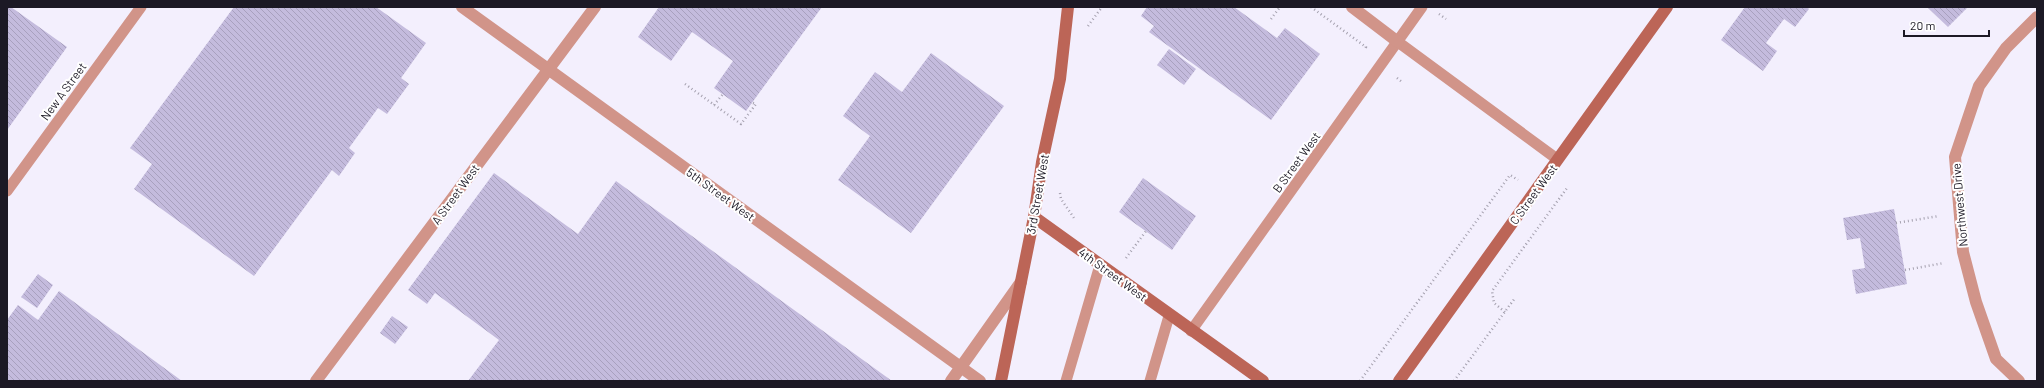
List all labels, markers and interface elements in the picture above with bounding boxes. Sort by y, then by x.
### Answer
scale bar [1904,12,1989,38]
text: 20 m [1910,18,1936,32]
street label: New A Street [37,59,89,123]
street label: B Street West [1269,129,1323,195]
street label: 3rd Street West [1023,153,1051,235]
street label: A Street West [428,161,482,227]
street label: C Street West [1506,161,1560,227]
street label: Northwest Drive [1948,163,1970,247]
street label: 5th Street West [684,165,758,223]
street label: 4th Street West [1076,244,1150,304]

